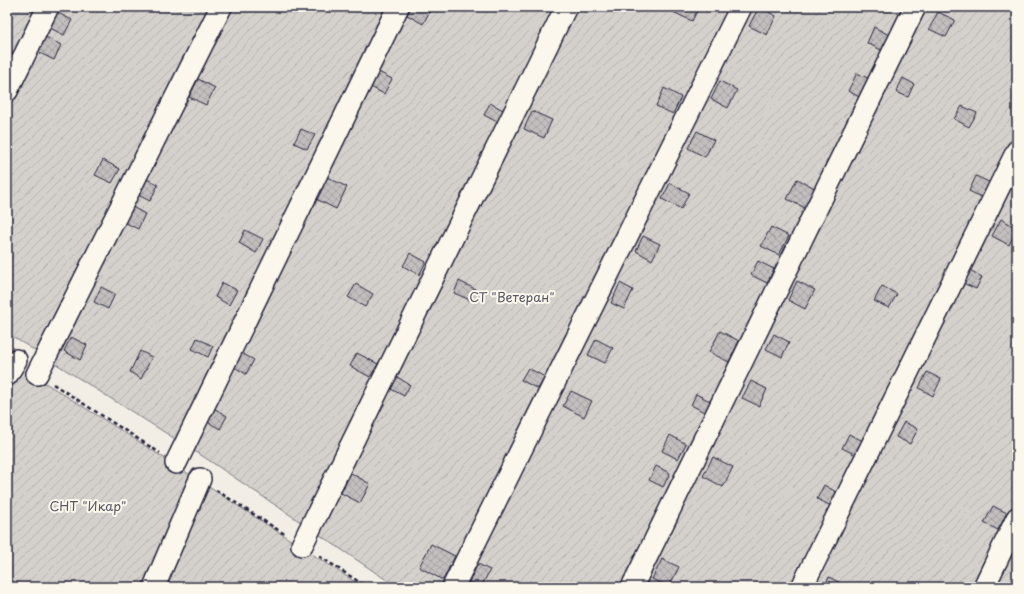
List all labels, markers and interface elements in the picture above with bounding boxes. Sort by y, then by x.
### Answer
park label: СТ "Ветеран" [469,287,555,306]
park label: СНТ "Икар" [50,496,126,515]

